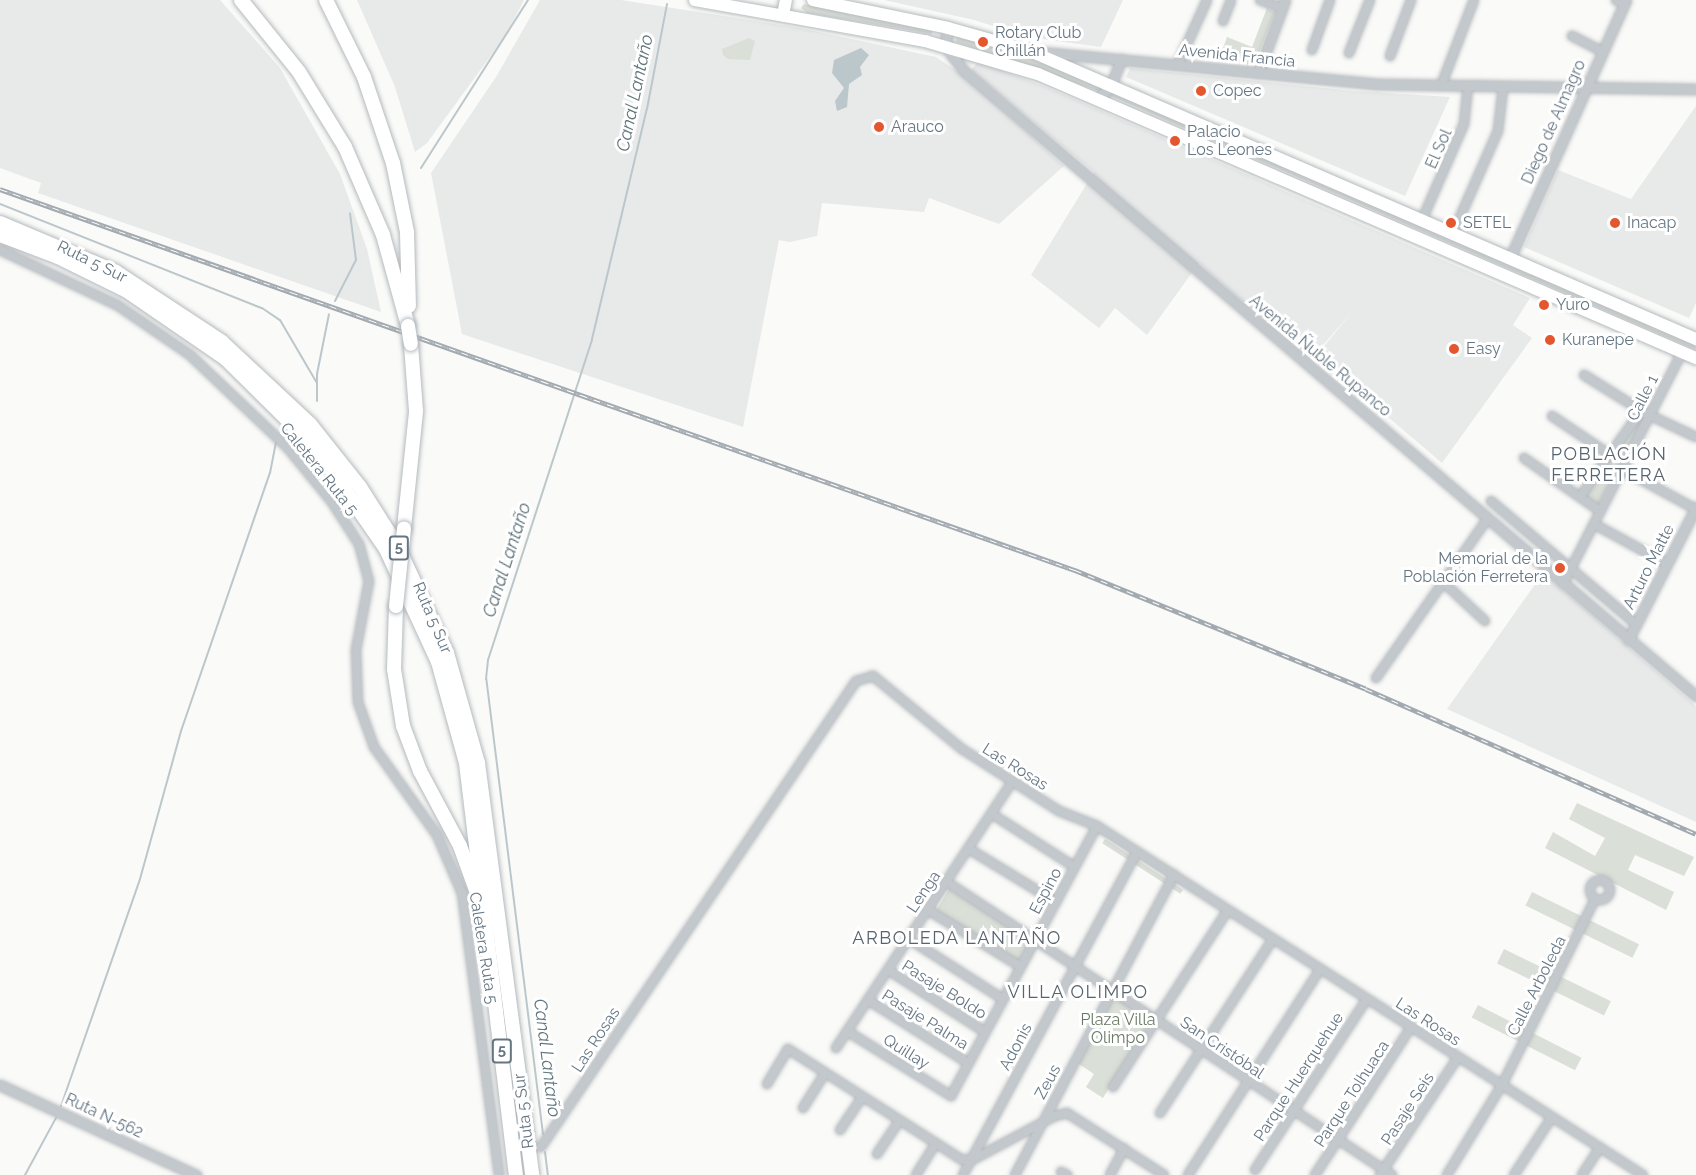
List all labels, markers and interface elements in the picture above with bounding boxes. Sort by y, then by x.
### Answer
place label: Rotary Club Chillán [995,23,1082,61]
water label: Canal Lantaño [612,32,658,154]
marker: Rotary Club Chillán [976,35,990,49]
street label: Avenida Francia [1178,40,1296,72]
street label: Diego de Almagro [1518,57,1590,187]
place label: Copec [1213,81,1262,101]
marker: Copec [1194,84,1208,98]
place label: Arauco [891,117,944,137]
marker: Arauco [872,120,886,134]
place label: Palacio Los Leones [1187,122,1272,160]
street label: El Sol [1422,126,1456,172]
marker: Palacio Los Leones [1168,134,1182,148]
place label: SETEL [1463,213,1511,233]
place label: Inacap [1627,213,1676,233]
marker: SETEL [1444,216,1458,230]
marker: Inacap [1608,216,1622,230]
street label: Ruta 5 Sur [54,237,130,287]
street label: Avenida Ñuble Rupanco [1245,291,1395,421]
place label: Yuro [1556,295,1590,315]
marker: Yuro [1537,298,1551,312]
place label: Kuranepe [1562,330,1634,350]
marker: Kuranepe [1543,333,1557,347]
place label: Easy [1466,339,1501,359]
marker: Easy [1447,342,1461,356]
street label: Calle 1 [1623,372,1663,424]
street label: Caletera Ruta 5 [276,419,362,519]
district label: POBLACIÓN FERRETERA [1551,444,1667,486]
water label: Canal Lantaño [478,500,536,620]
street label: Arturo Matte [1619,521,1679,613]
road number: 5 [388,536,410,560]
place label: Memorial de la Población Ferretera [1403,549,1548,587]
marker: Memorial de la Población Ferretera [1553,561,1567,575]
street label: Ruta 5 Sur [408,579,456,657]
street label: Las Rosas [979,739,1051,795]
street label: Espino [1026,865,1066,917]
street label: Lenga [903,867,945,917]
street label: Caletera Ruta 5 [465,891,501,1005]
district label: ARBOLEDA LANTAÑO [852,927,1062,949]
street label: Calle Arboleda [1503,933,1571,1039]
street label: Pasaje Boldo [898,956,990,1024]
district label: VILLA OLIMPO [1007,981,1149,1003]
street label: Pasaje Palma [878,986,972,1054]
street label: Las Rosas [1392,994,1464,1050]
water label: Canal Lantaño [529,997,565,1119]
street label: Las Rosas [568,1004,624,1076]
street label: Parque Huerquehue [1250,1009,1348,1145]
park label: Plaza Villa Olimpo [1080,1010,1156,1048]
street label: San Cristóbal [1176,1013,1268,1083]
street label: Adonis [996,1020,1036,1074]
street label: Quillay [879,1030,933,1074]
street label: Parque Tolhuaca [1310,1037,1394,1151]
road number: 5 [492,1039,512,1063]
street label: Zeus [1031,1061,1065,1103]
street label: Pasaje Seis [1378,1069,1438,1149]
street label: Ruta 5 Sur [510,1072,538,1150]
street label: Ruta N-562 [62,1090,146,1142]

